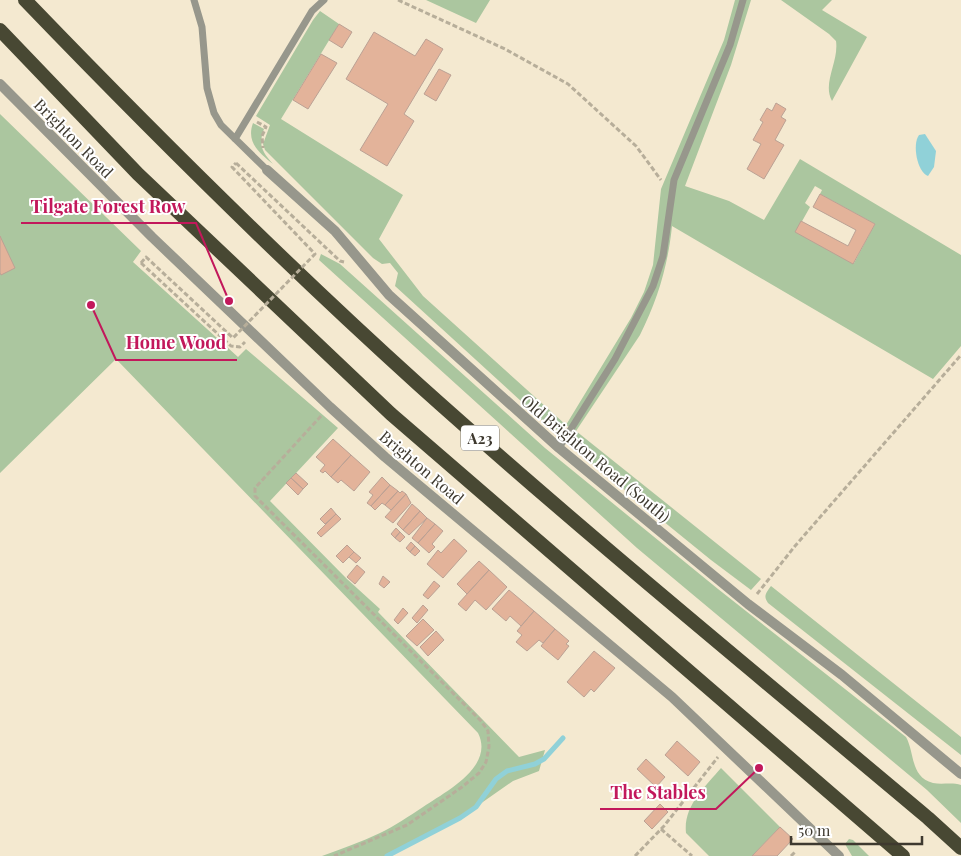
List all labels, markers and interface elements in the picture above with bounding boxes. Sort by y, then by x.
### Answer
street label: Brighton Road [30,94,118,182]
callout: Tilgate Forest Row [21,190,196,223]
text: Tilgate Forest Row [31,194,186,218]
callout: Home Wood [116,327,237,360]
text: Home Wood [126,330,226,354]
street label: Old Brighton Road (South) [517,390,675,526]
street label: Brighton Road [375,426,469,508]
road number: A23 [461,426,499,450]
callout: The Stables [600,776,716,809]
text: The Stables [610,780,706,804]
scale bar [791,814,922,846]
text: 50 m [798,820,831,840]

